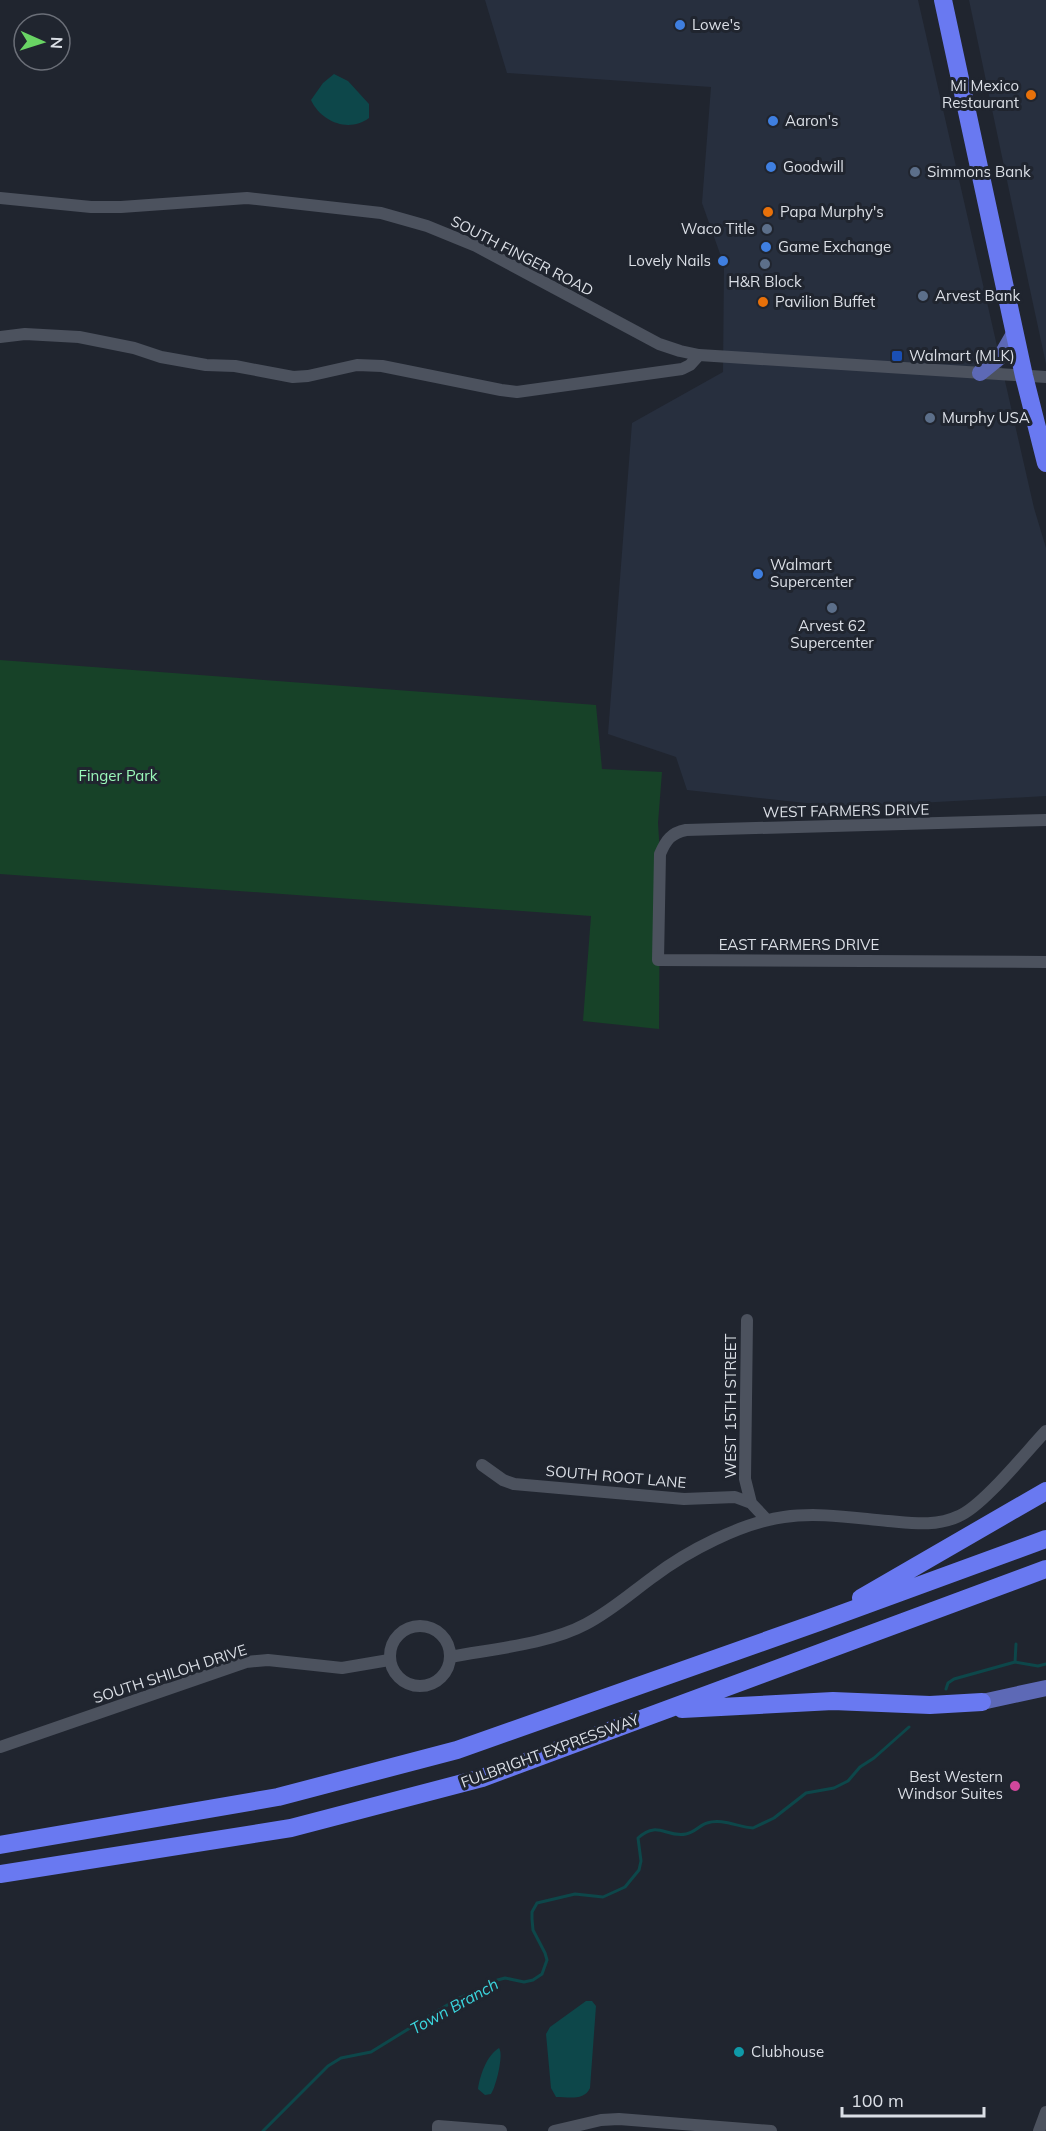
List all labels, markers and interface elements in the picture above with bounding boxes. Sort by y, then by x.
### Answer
north arrow [12,12,72,72]
place label: Lowe's [692,15,740,34]
marker: Lowe's [673,18,687,32]
text: N [47,36,67,49]
place label: Mi Mexico Restaurant [942,76,1019,112]
marker: Mi Mexico Restaurant [1024,88,1038,102]
place label: Aaron's [785,111,838,130]
marker: Aaron's [766,114,780,128]
place label: Goodwill [783,157,844,176]
marker: Goodwill [764,160,778,174]
place label: Simmons Bank [927,162,1031,181]
marker: Simmons Bank [908,165,922,179]
place label: Papa Murphy's [780,202,884,221]
marker: Papa Murphy's [761,205,775,219]
street label: SOUTH FINGER ROAD [448,211,597,300]
place label: Waco Title [681,219,755,238]
marker: Waco Title [760,222,774,236]
place label: Game Exchange [778,237,891,256]
marker: Game Exchange [759,240,773,254]
place label: Lovely Nails [628,251,711,270]
marker: Lovely Nails [716,254,730,268]
marker: H&R Block [758,257,772,271]
place label: H&R Block [728,272,802,291]
place label: Arvest Bank [935,286,1020,305]
marker: Arvest Bank [916,289,930,303]
place label: Pavilion Buffet [775,292,875,311]
marker: Pavilion Buffet [756,295,770,309]
place label: Walmart (MLK) [909,346,1015,365]
marker: Walmart (MLK) [890,349,904,363]
place label: Murphy USA [942,408,1030,427]
marker: Murphy USA [923,411,937,425]
place label: Walmart Supercenter [770,555,854,591]
marker: Walmart Supercenter [751,567,765,581]
marker: Arvest 62 Supercenter [825,601,839,615]
place label: Arvest 62 Supercenter [790,616,874,652]
park label: Finger Park [79,766,158,785]
street label: WEST FARMERS DRIVE [763,800,930,821]
street label: EAST FARMERS DRIVE [719,935,880,954]
street label: WEST 15TH STREET [721,1334,740,1478]
street label: SOUTH ROOT LANE [545,1461,687,1492]
street label: SOUTH SHILOH DRIVE [91,1640,249,1707]
street label: FULBRIGHT EXPRESSWAY [458,1709,642,1792]
place label: Best Western Windsor Suites [897,1767,1003,1803]
marker: Best Western Windsor Suites [1008,1779,1022,1793]
water label: Town Branch [406,1974,502,2038]
place label: Clubhouse [751,2042,824,2061]
marker: Clubhouse [732,2045,746,2059]
scale bar [842,2080,984,2118]
text: 100 m [851,2089,904,2112]

